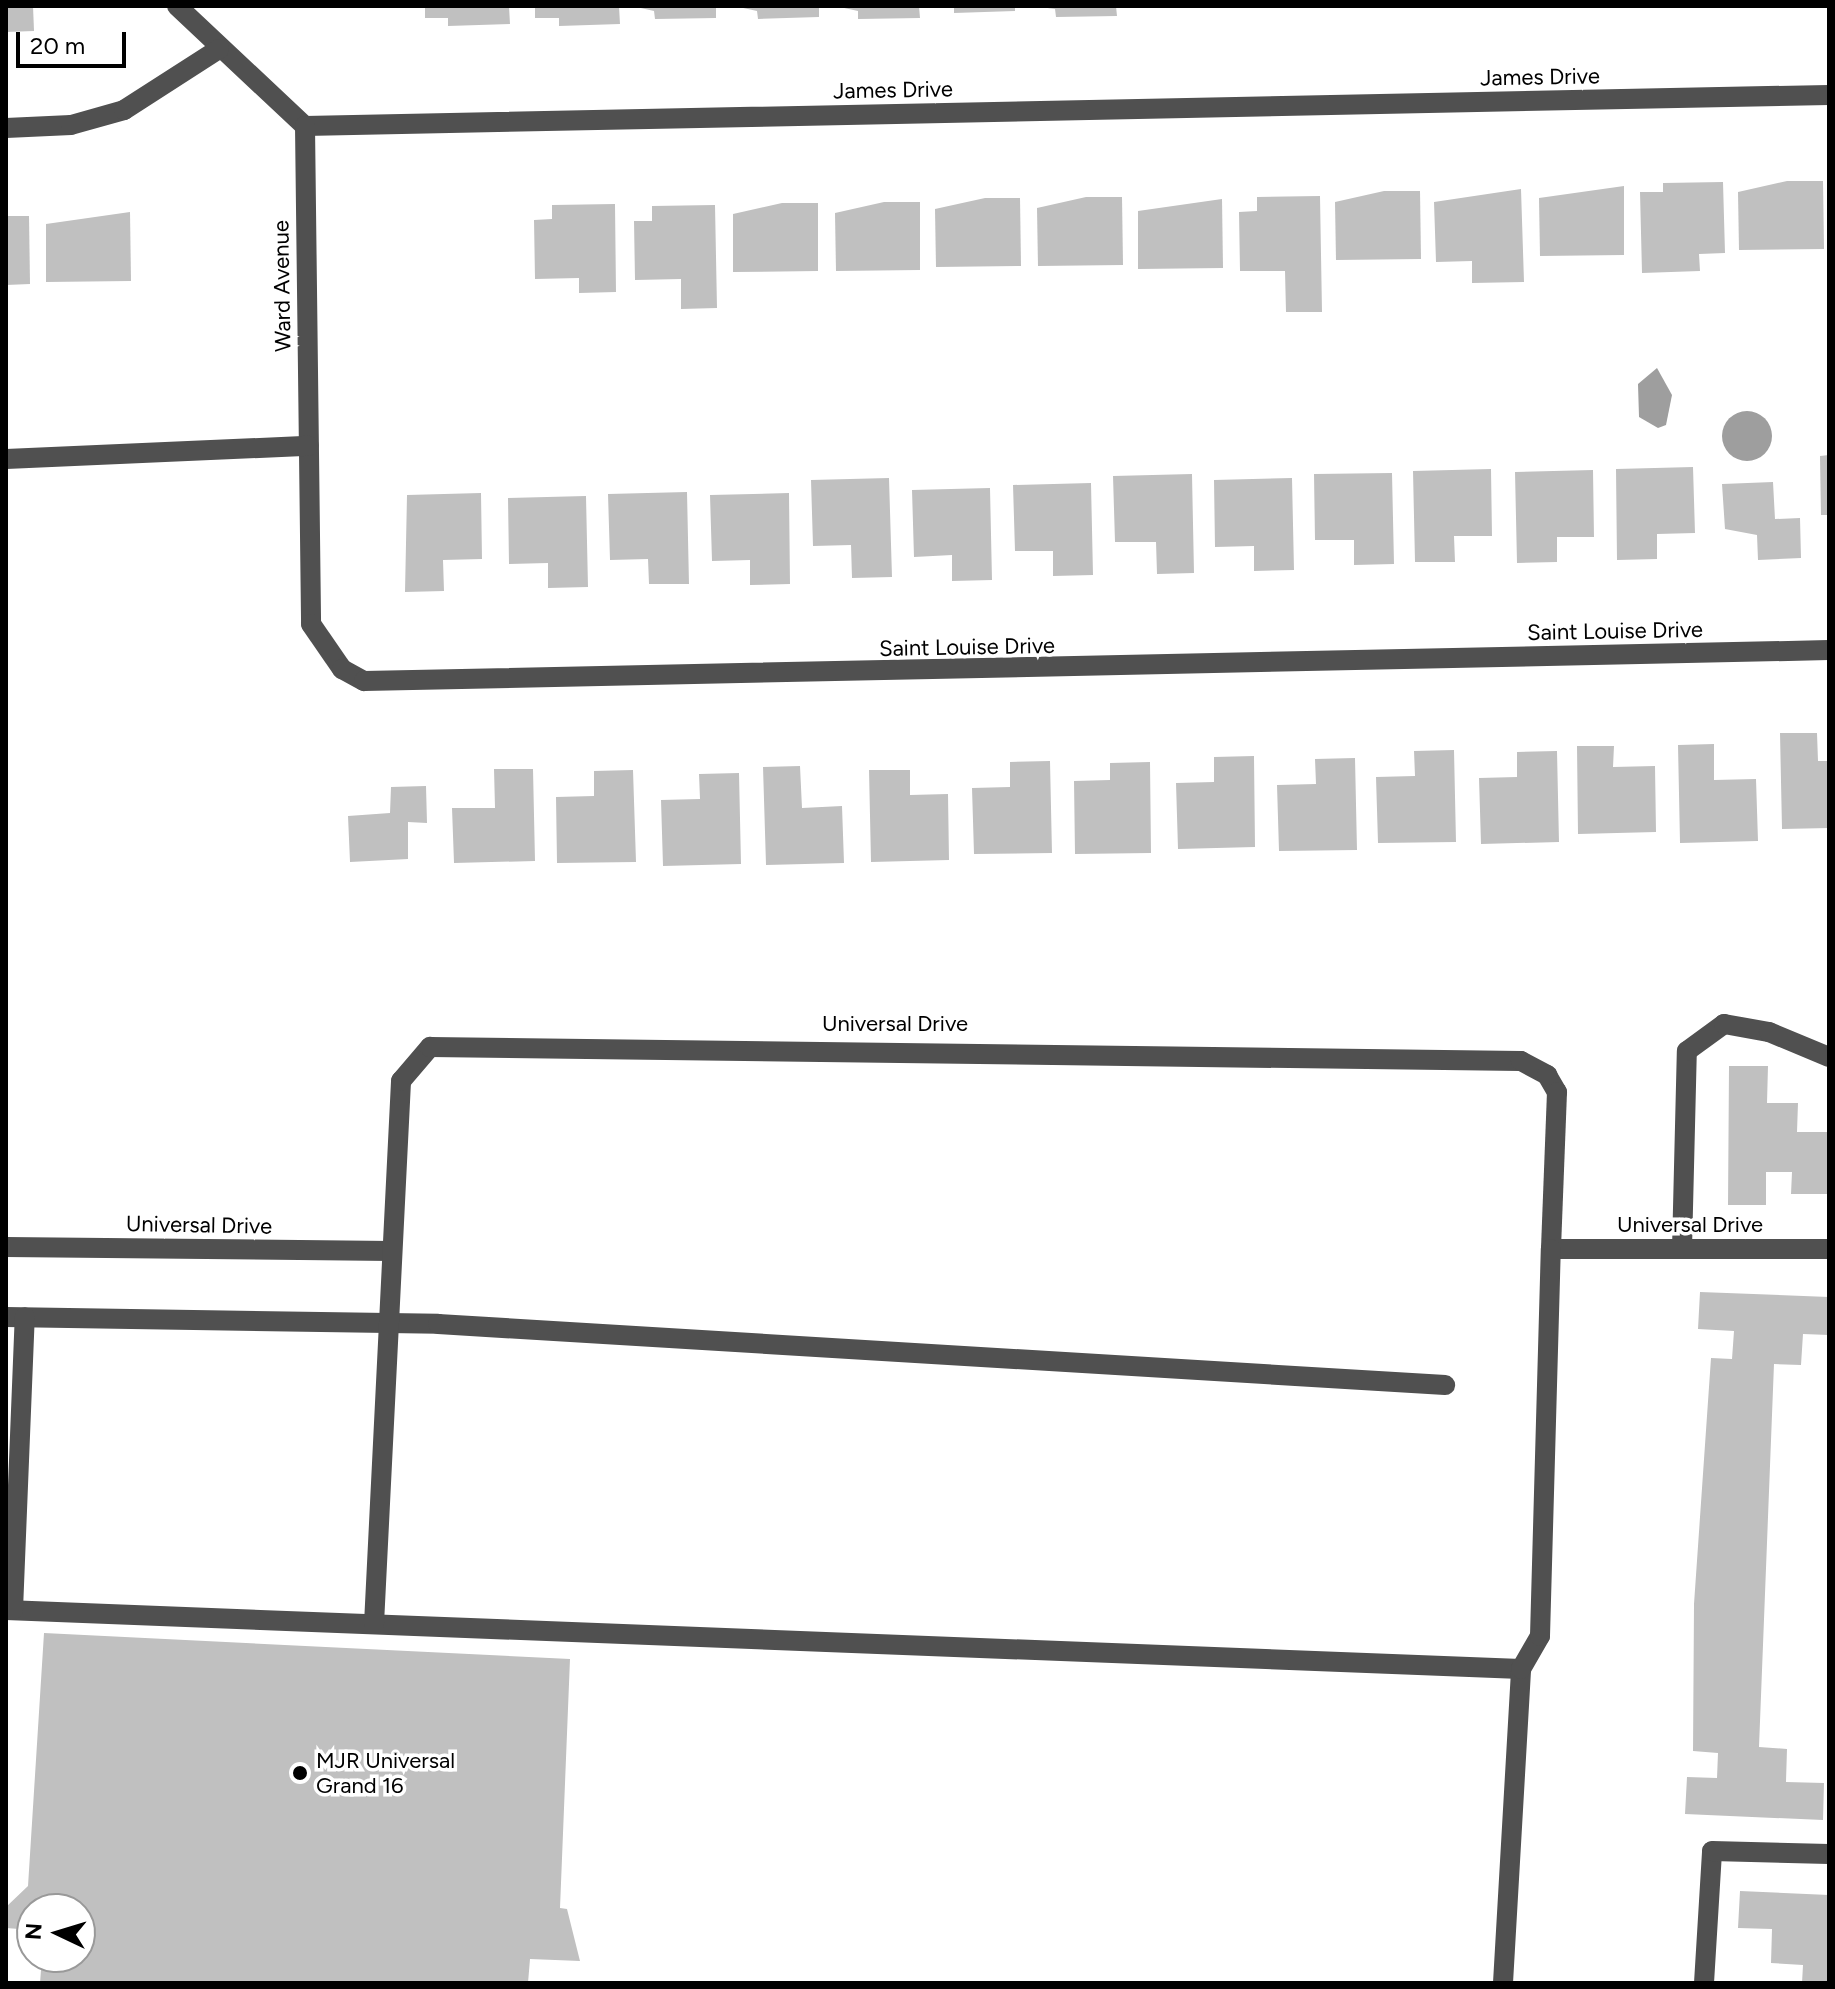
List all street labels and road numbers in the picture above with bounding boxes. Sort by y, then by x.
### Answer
street label: James Drive [1480,63,1600,91]
street label: James Drive [833,76,953,104]
street label: Ward Avenue [268,220,296,352]
street label: Saint Louise Drive [1527,616,1703,646]
street label: Saint Louise Drive [879,632,1055,662]
street label: Universal Drive [822,1011,968,1037]
street label: Universal Drive [126,1211,272,1239]
street label: Universal Drive [1617,1212,1763,1238]

